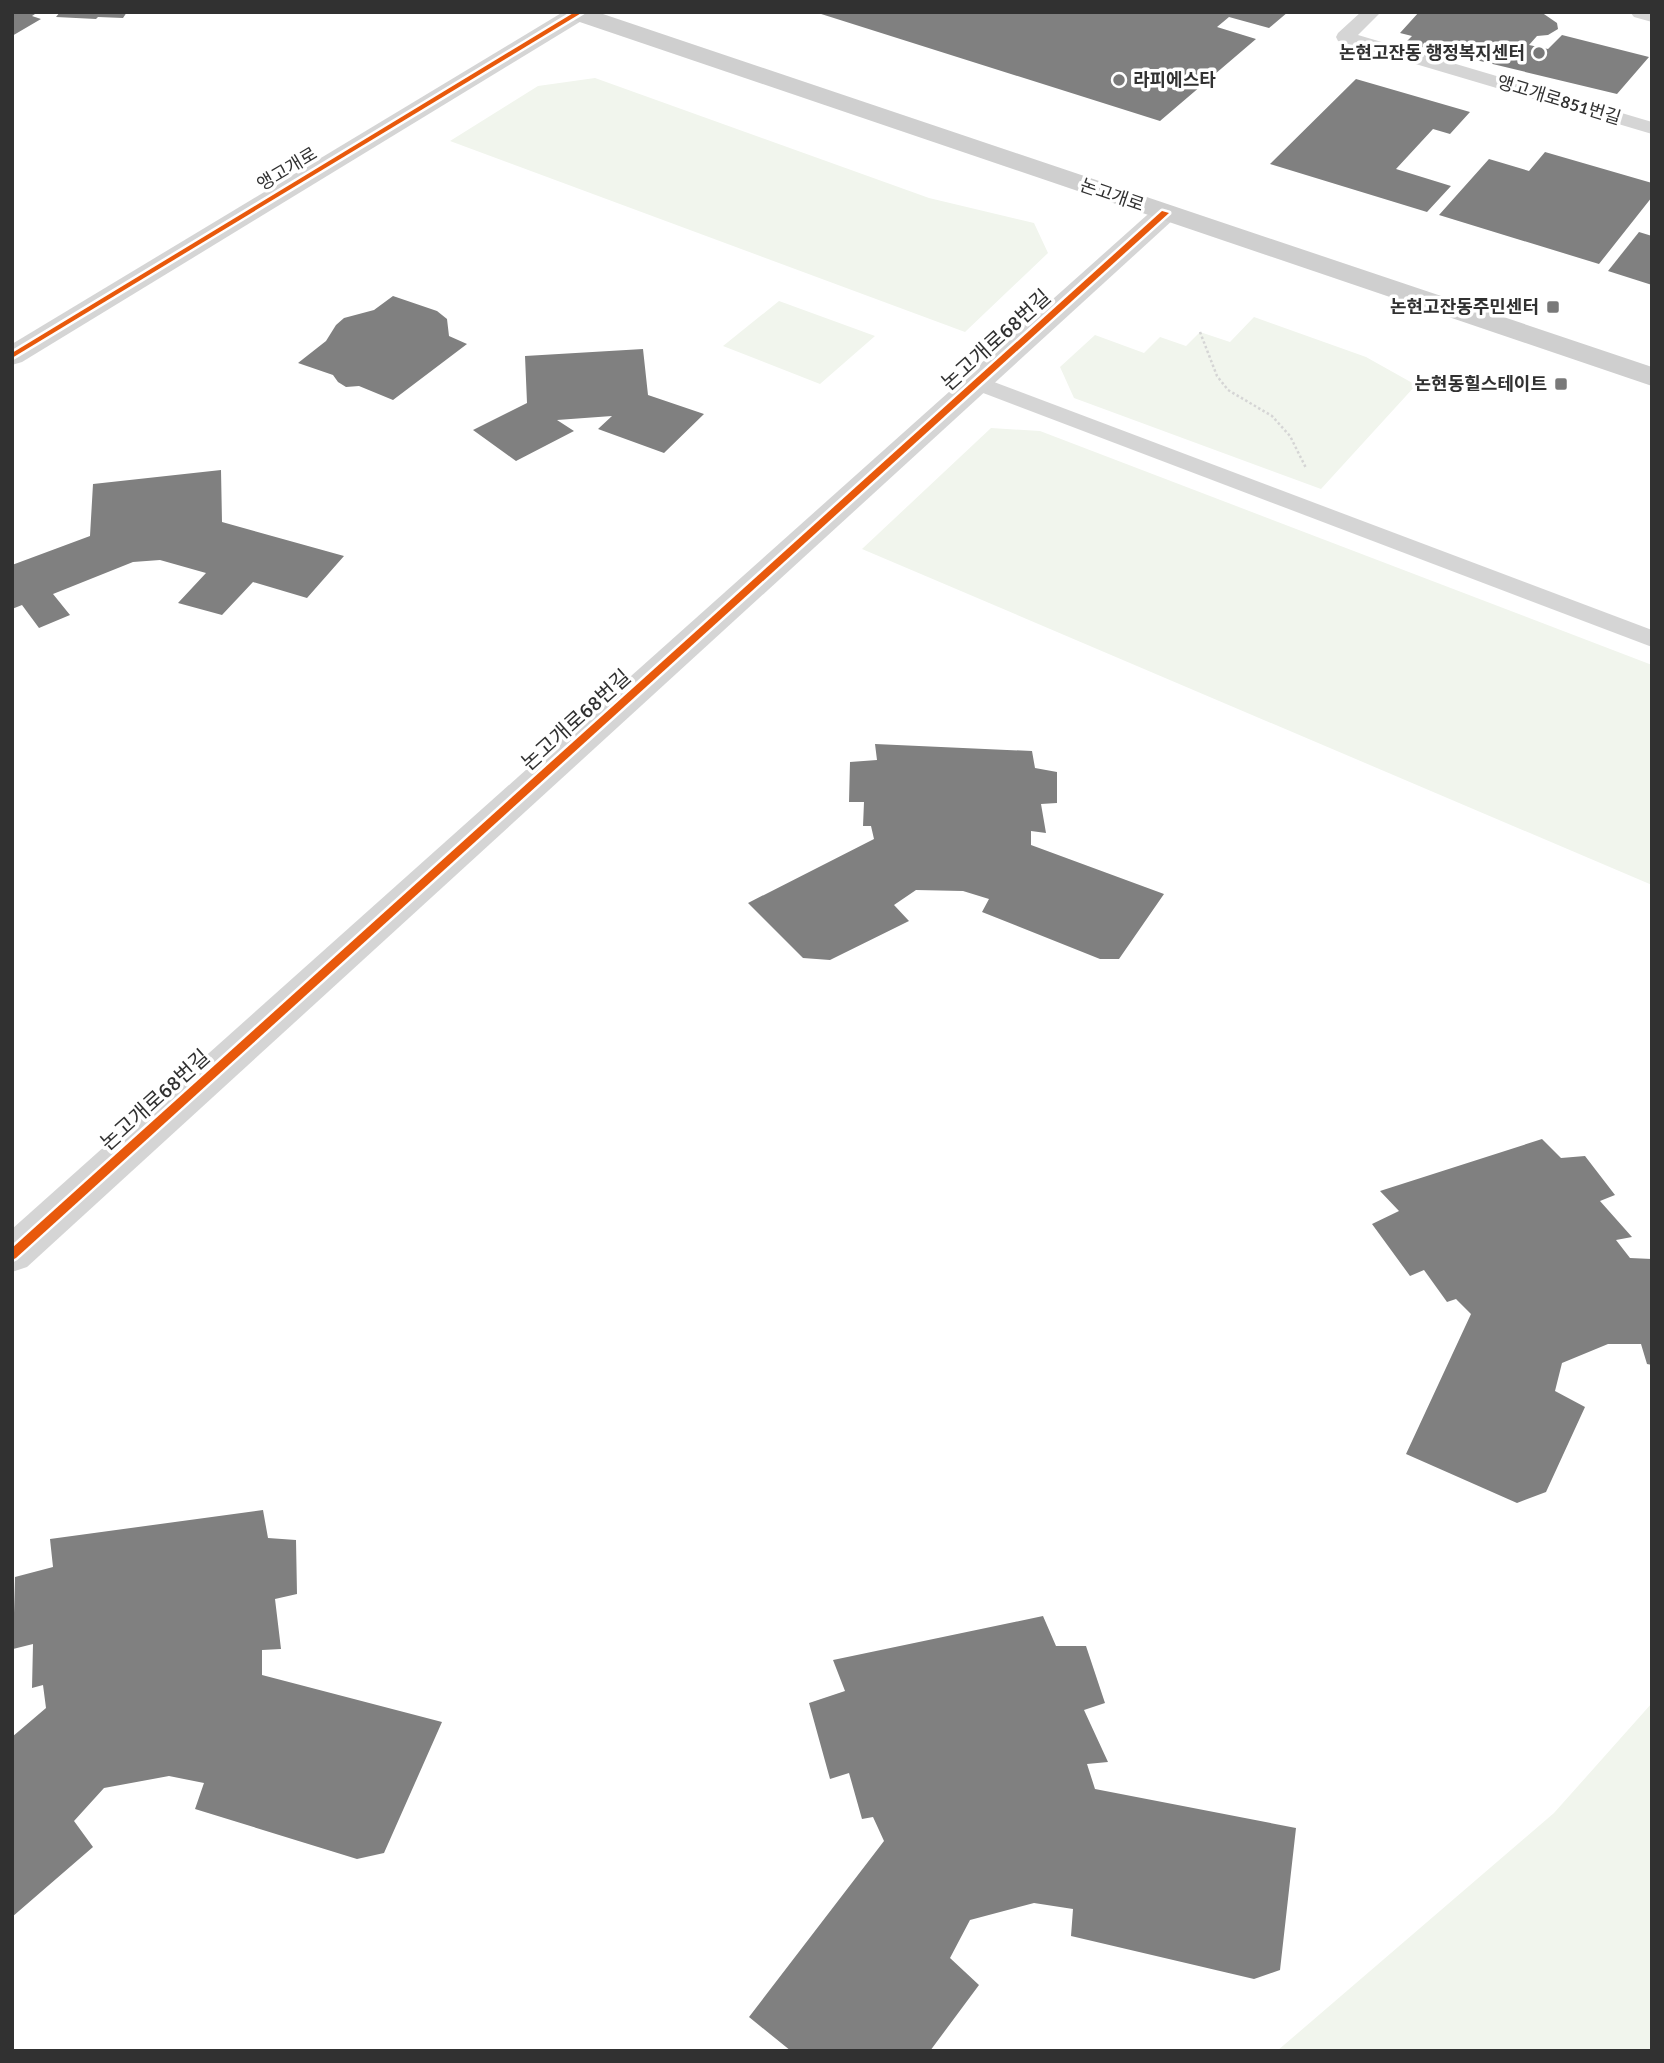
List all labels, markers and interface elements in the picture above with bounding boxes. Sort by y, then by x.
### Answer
place label: 논현고잔동 행정복지센터 [1339,42,1525,64]
marker: 논현고잔동 행정복지센터 [1531,45,1547,61]
place label: 라피에스타 [1133,69,1216,91]
street label: 앵고개로851번길 [1494,71,1624,129]
marker: 라피에스타 [1111,72,1127,88]
street label: 앵고개로 [253,143,321,195]
street label: 논고개로 [1077,174,1147,216]
street label: 논고개로68번길 [936,284,1056,396]
place label: 논현고잔동주민센터 [1390,296,1539,318]
marker: 논현고잔동주민센터 [1545,299,1561,315]
place label: 논현동힐스테이트 [1415,373,1547,395]
marker: 논현동힐스테이트 [1553,376,1569,392]
street label: 논고개로68번길 [516,664,636,776]
street label: 논고개로68번길 [95,1044,215,1156]

